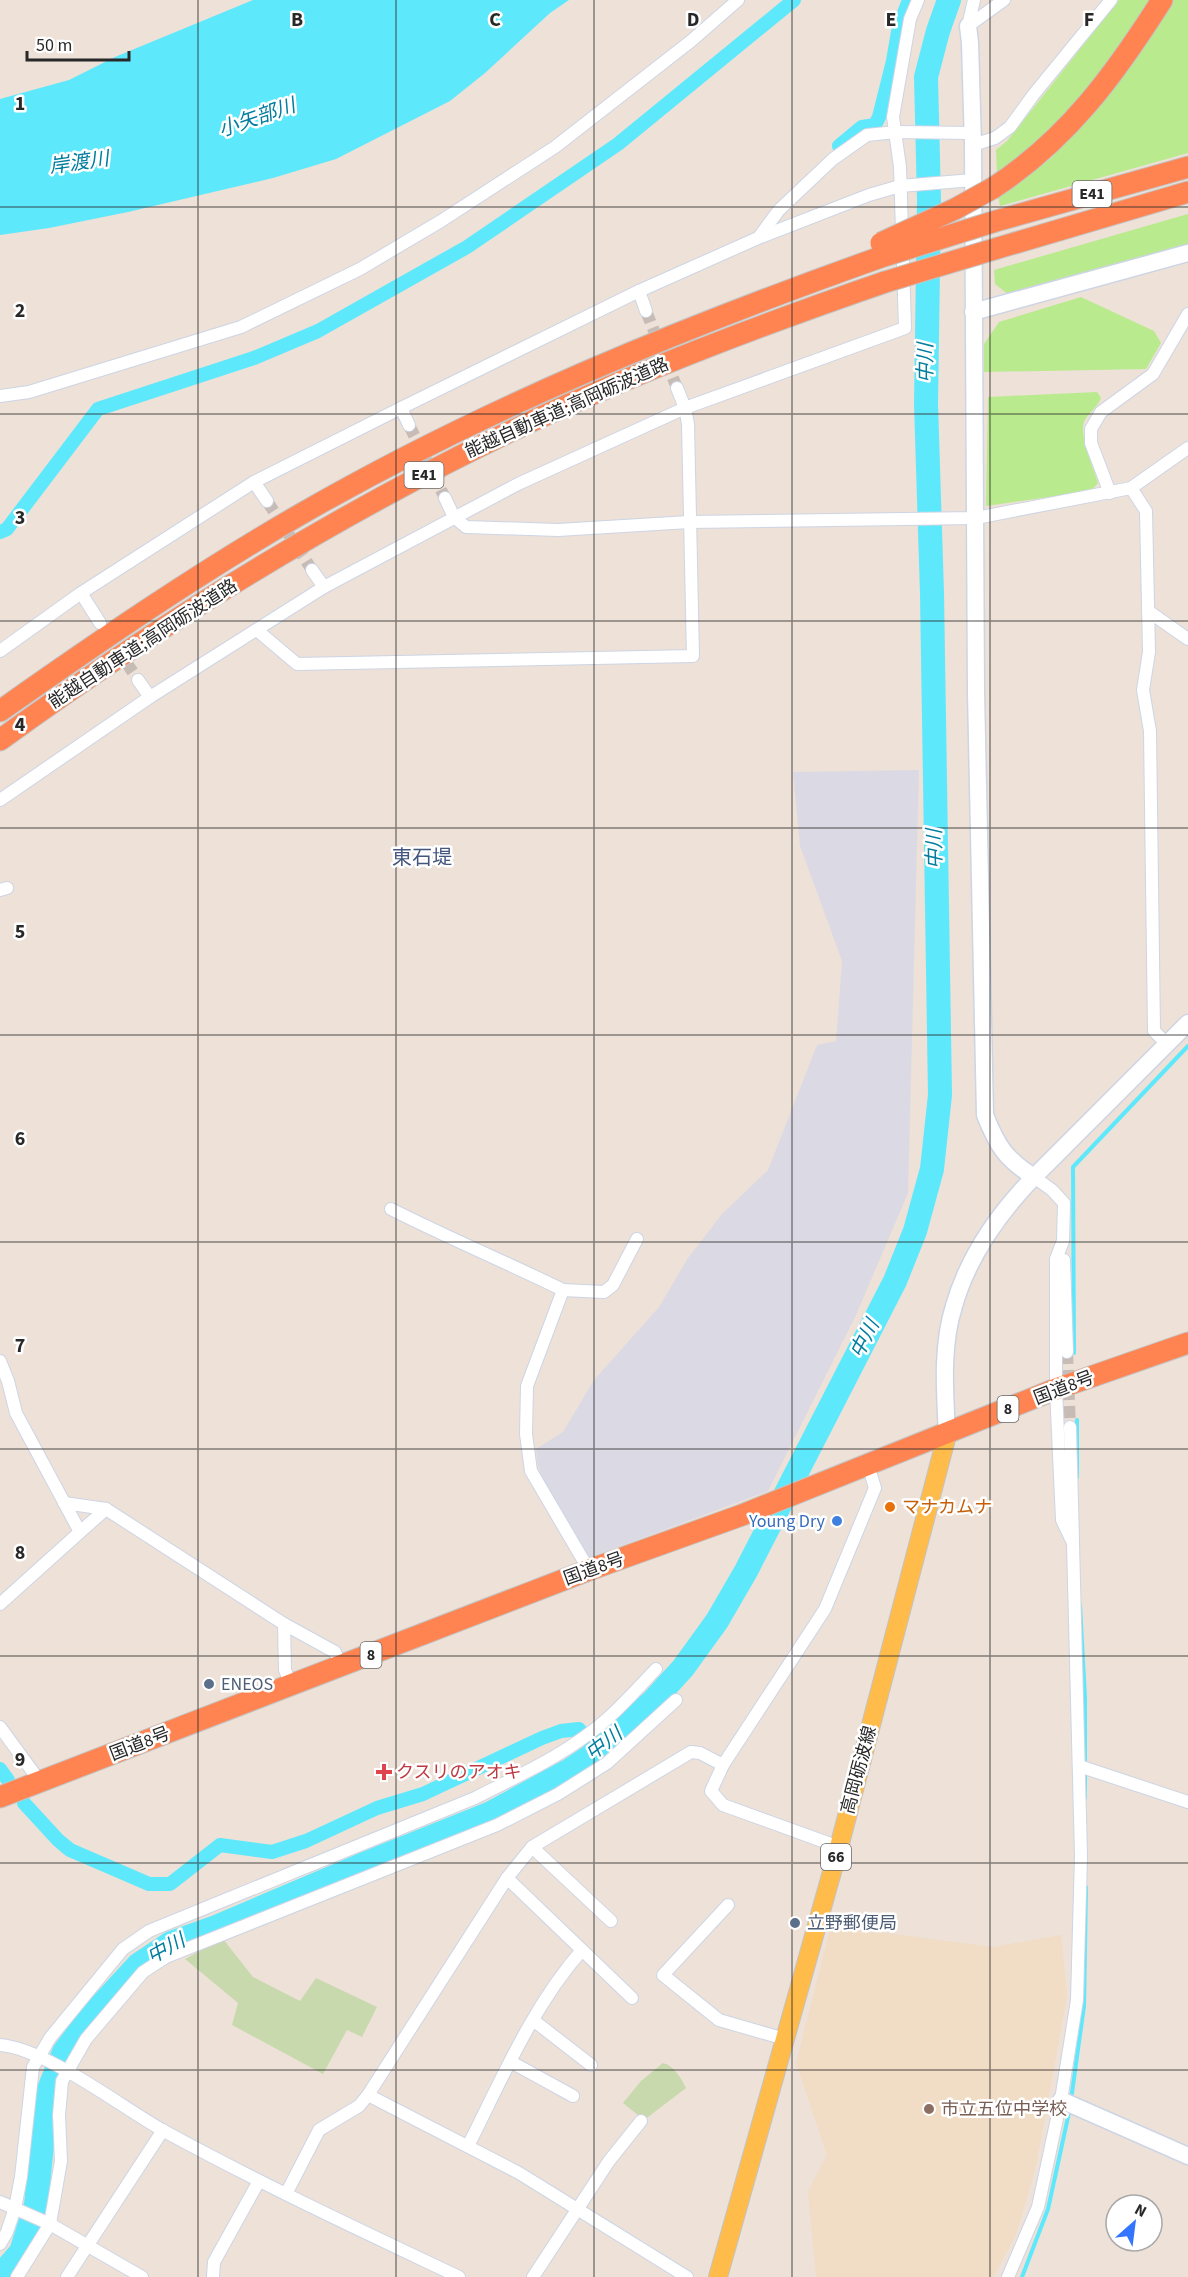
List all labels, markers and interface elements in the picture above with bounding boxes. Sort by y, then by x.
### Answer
text: B [291,6,303,34]
text: C [489,6,501,34]
text: D [687,6,699,34]
text: E [886,6,896,34]
text: F [1084,6,1094,34]
scale bar [27,24,129,62]
text: 50 m [36,33,72,58]
text: 1 [15,90,25,118]
water label: 小矢部川 [215,91,301,144]
water label: 岸渡川 [47,145,113,181]
road number: E41 [1072,181,1112,207]
text: 2 [15,297,25,325]
water label: 中川 [912,341,940,383]
street label: 能越自動車道;高岡砺波道路 [461,352,673,464]
road number: E41 [404,462,444,488]
text: 3 [15,504,25,532]
street label: 能越自動車道;高岡砺波道路 [44,573,242,715]
text: 4 [15,711,26,739]
water label: 中川 [921,827,949,869]
district label: 東石堤 [392,844,452,872]
text: 5 [15,918,25,946]
text: 6 [15,1125,25,1153]
water label: 中川 [843,1313,887,1363]
text: 7 [15,1332,25,1360]
street label: 国道8号 [1030,1365,1098,1411]
road number: 8 [998,1396,1018,1422]
place label: マナカムナ [902,1495,992,1520]
marker: マナカムナ [883,1500,897,1514]
place label: Young Dry [748,1509,826,1534]
marker: Young Dry [830,1514,844,1528]
text: 8 [15,1539,25,1567]
street label: 国道8号 [560,1546,628,1592]
road number: 8 [360,1642,382,1668]
place label: ENEOS [221,1672,273,1697]
marker: ENEOS [202,1677,216,1691]
water label: 中川 [580,1719,630,1767]
street label: 国道8号 [106,1721,174,1767]
street label: 高岡砺波線 [835,1723,883,1817]
text: 9 [15,1746,25,1774]
place label: クスリのアオキ [396,1760,521,1785]
marker: クスリのアオキ [377,1765,391,1779]
road number: 66 [821,1844,851,1870]
place label: 立野郵便局 [807,1911,897,1936]
marker: 立野郵便局 [788,1916,802,1930]
water label: 中川 [142,1926,192,1971]
place label: 市立五位中学校 [941,2097,1067,2122]
marker: 市立五位中学校 [922,2102,936,2116]
north arrow [1104,2193,1164,2253]
text: N [1131,2198,1150,2223]

